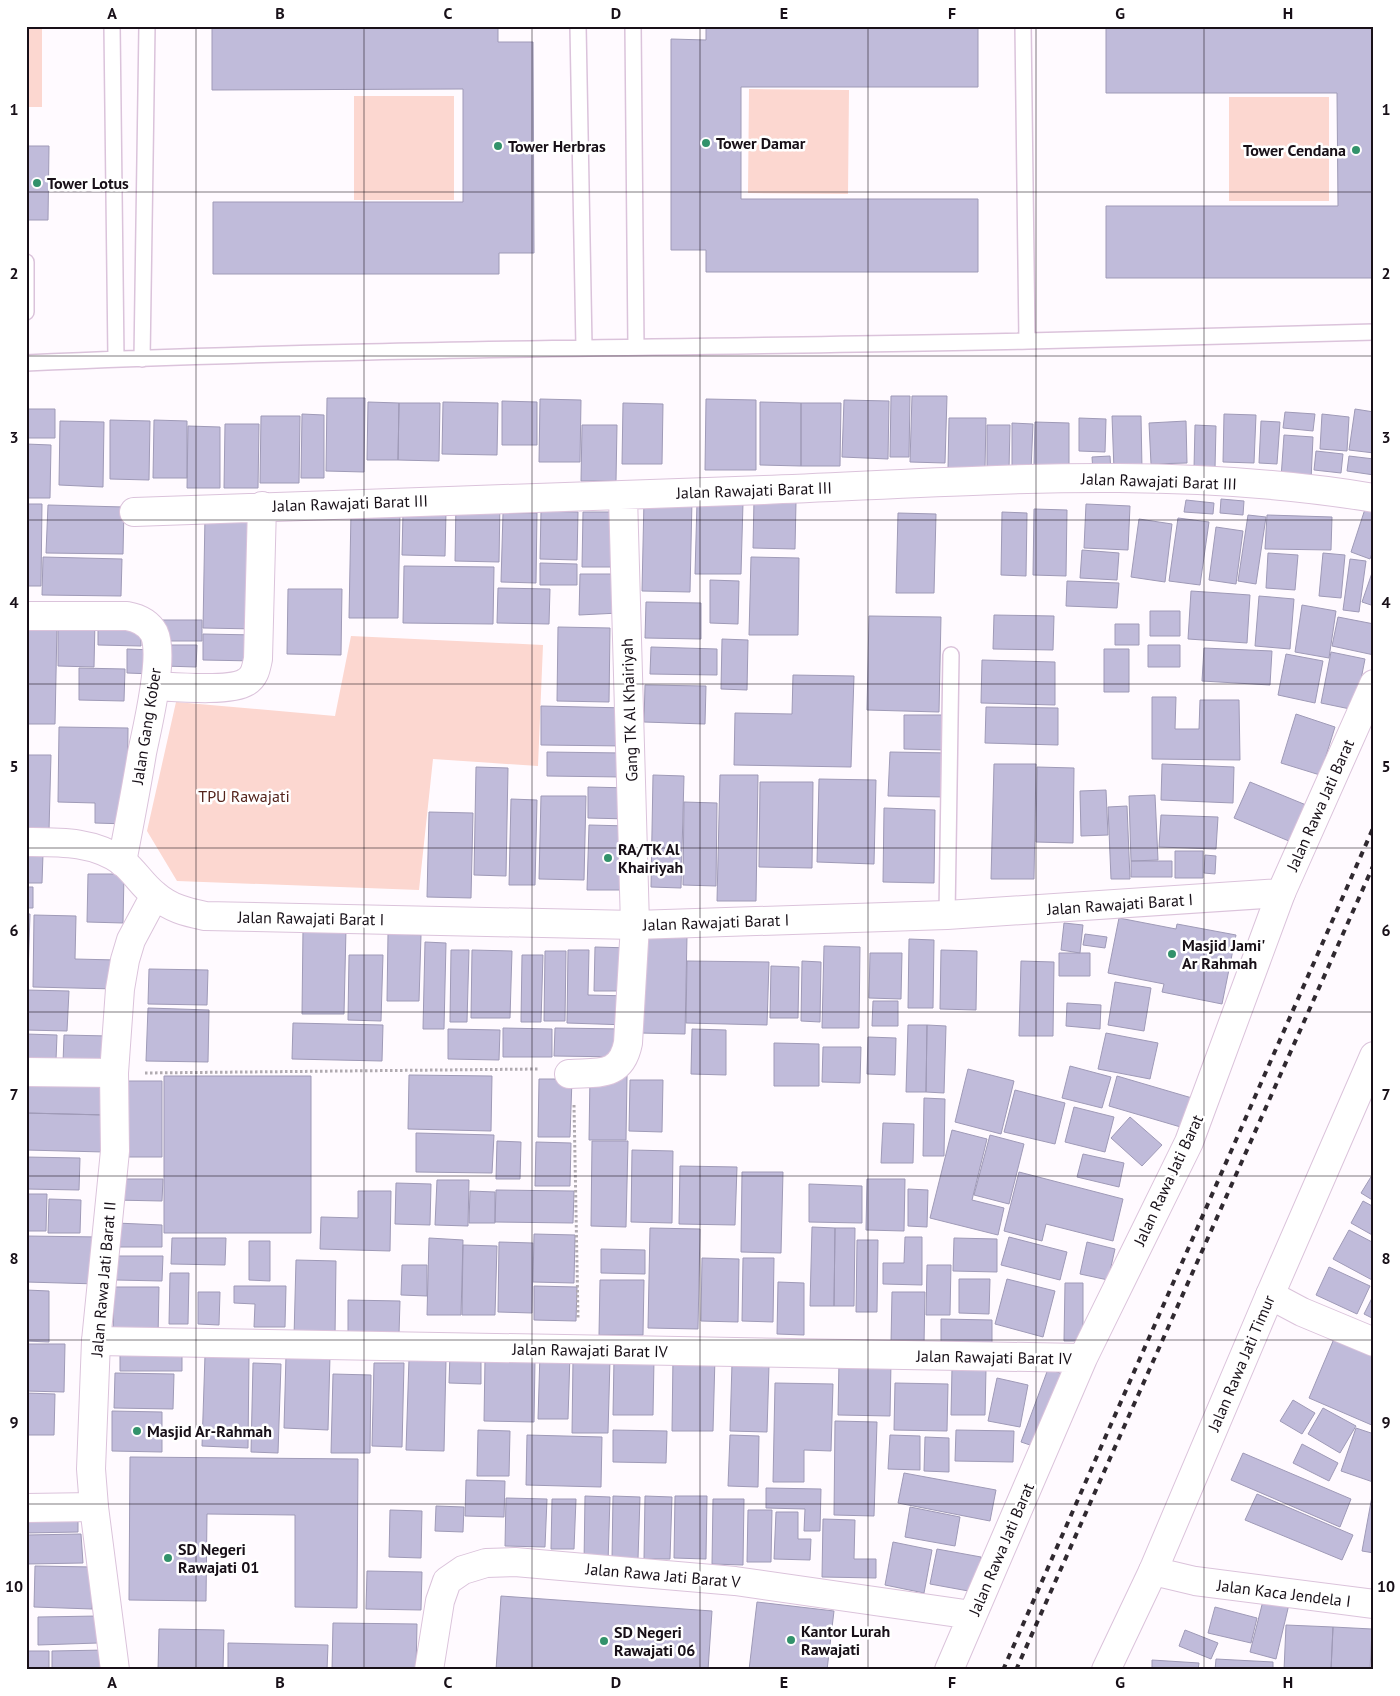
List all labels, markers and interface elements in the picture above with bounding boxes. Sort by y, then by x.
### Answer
text: A [107,3,117,23]
text: B [275,3,285,23]
text: C [444,3,453,23]
text: D [611,3,621,23]
text: E [780,3,788,23]
text: F [948,3,956,23]
text: G [1115,3,1125,23]
text: H [1283,3,1293,23]
text: 1 [9,99,19,119]
text: 1 [1381,99,1391,119]
place label: Tower Damar [716,133,806,153]
place label: Tower Herbras [508,136,606,156]
marker: Tower Damar [700,137,712,149]
marker: Tower Herbras [492,140,504,152]
place label: Tower Cendana [1243,140,1346,160]
marker: Tower Cendana [1350,144,1362,156]
place label: Tower Lotus [47,173,129,193]
marker: Tower Lotus [31,177,43,189]
text: 2 [9,263,19,283]
text: 2 [1381,263,1391,283]
text: 3 [9,427,19,447]
text: 3 [1381,427,1391,447]
street label: Jalan Rawajati Barat III [1080,468,1237,494]
street label: Jalan Rawajati Barat III [675,477,832,503]
street label: Jalan Rawajati Barat III [271,490,428,516]
text: 4 [9,592,19,612]
text: 4 [1381,592,1391,612]
street label: Gang TK Al Khairiyah [616,638,642,782]
street label: Jalan Gang Kober [127,666,165,787]
street label: Jalan Rawa Jati Barat [1282,735,1358,875]
text: 5 [9,756,19,776]
text: 5 [1381,756,1391,776]
park label: TPU Rawajati [198,786,290,806]
place label: RA/TK Al Khairiyah [618,839,683,877]
marker: RA/TK Al Khairiyah [602,852,614,864]
street label: Jalan Rawajati Barat I [1045,889,1194,919]
street label: Jalan Rawajati Barat I [237,907,384,929]
street label: Jalan Rawajati Barat I [641,909,790,935]
text: 6 [9,920,19,940]
text: 6 [1381,920,1391,940]
place label: Masjid Jami' Ar Rahmah [1182,935,1265,973]
marker: Masjid Jami' Ar Rahmah [1166,948,1178,960]
text: 7 [9,1084,19,1104]
text: 7 [1381,1084,1391,1104]
street label: Jalan Rawa Jati Barat [1128,1111,1207,1250]
street label: Jalan Rawa Jati Barat II [86,1201,120,1358]
text: 8 [9,1248,19,1268]
text: 8 [1381,1248,1391,1268]
street label: Jalan Rawa Jati Timur [1203,1291,1279,1435]
street label: Jalan Rawajati Barat IV [511,1339,669,1361]
street label: Jalan Rawajati Barat IV [915,1346,1073,1368]
text: 9 [9,1412,19,1432]
text: 9 [1381,1412,1391,1432]
place label: Masjid Ar-Rahmah [147,1421,272,1441]
marker: Masjid Ar-Rahmah [131,1425,143,1437]
street label: Jalan Rawa Jati Barat [964,1479,1038,1619]
place label: SD Negeri Rawajati 01 [178,1539,259,1577]
marker: SD Negeri Rawajati 01 [162,1552,174,1564]
street label: Jalan Rawa Jati Barat V [584,1558,742,1592]
street label: Jalan Kaca Jendela I [1215,1575,1352,1611]
text: 10 [5,1576,23,1596]
text: 10 [1377,1576,1395,1596]
place label: Kantor Lurah Rawajati [801,1621,890,1659]
place label: SD Negeri Rawajati 06 [614,1622,695,1660]
marker: Kantor Lurah Rawajati [785,1634,797,1646]
marker: SD Negeri Rawajati 06 [598,1635,610,1647]
text: A [107,1672,117,1692]
text: B [275,1672,285,1692]
text: C [444,1672,453,1692]
text: D [611,1672,621,1692]
text: E [780,1672,788,1692]
text: F [948,1672,956,1692]
text: G [1115,1672,1125,1692]
text: H [1283,1672,1293,1692]

